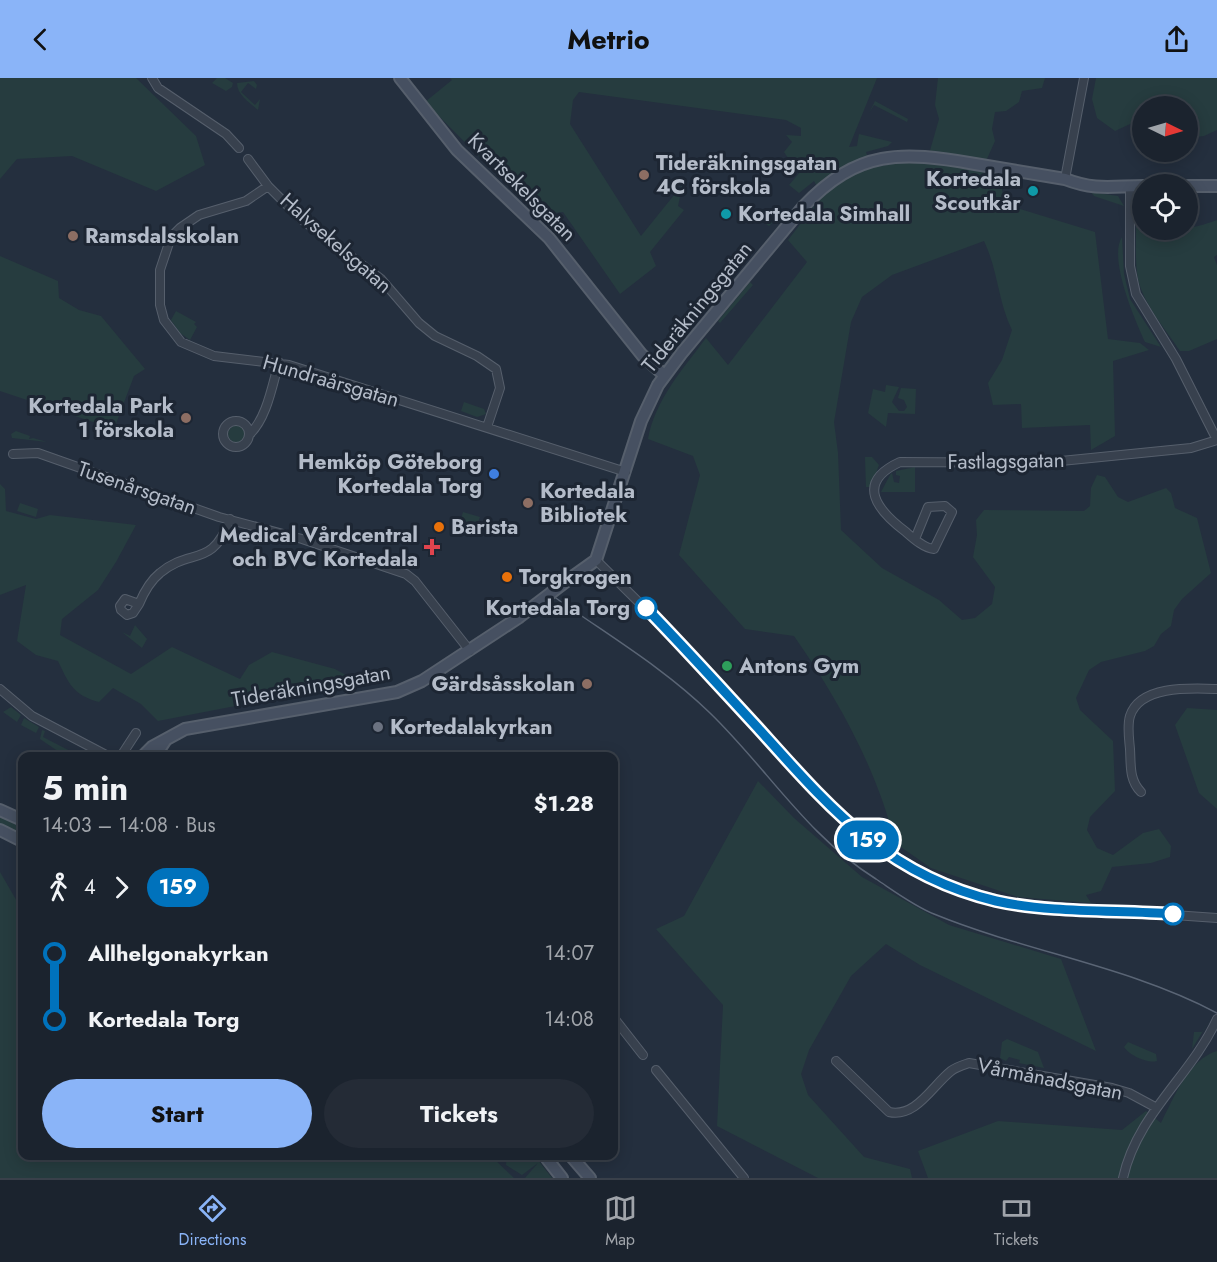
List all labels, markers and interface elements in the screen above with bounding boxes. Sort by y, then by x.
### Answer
text: Metrio [567,20,650,59]
icon: back [24,23,57,56]
icon: share [1160,23,1193,56]
north arrow [1132,96,1198,162]
map controls [1132,96,1198,240]
street label: Kvartsekelsgatan [461,126,583,248]
place label: Tideräkningsgatan 4C förskola [656,148,837,202]
place label: Kortedala Scoutkår [926,164,1021,218]
marker: Tideräkningsgatan 4C förskola [637,168,651,182]
button: locate [1132,174,1198,240]
marker: Kortedala Scoutkår [1026,184,1040,198]
street label: Halvsekelsgatan [273,186,399,300]
place label: Kortedala Simhall [738,199,910,229]
marker: Kortedala Simhall [719,207,733,221]
place label: Ramsdalsskolan [85,221,239,251]
marker: Ramsdalsskolan [66,229,80,243]
street label: Tideräkningsgatan [635,235,759,379]
street label: Hundraårsgatan [259,347,403,415]
place label: Kortedala Park 1 förskola [28,391,174,445]
marker: Kortedala Park 1 förskola [179,411,193,425]
street label: Fastlagsgatan [947,445,1065,477]
place label: Hemköp Göteborg Kortedala Torg [298,447,482,501]
street label: Tusenårsgatan [74,454,200,522]
marker: Hemköp Göteborg Kortedala Torg [487,467,501,481]
place label: Kortedala Bibliotek [540,476,635,530]
marker: Kortedala Bibliotek [521,496,535,510]
place label: Barista [451,512,518,542]
place label: Medical Vårdcentral och BVC Kortedala [220,520,418,574]
marker: Barista [432,520,446,534]
marker: Medical Vårdcentral och BVC Kortedala [423,538,441,556]
place label: Torgkrogen [519,562,632,592]
marker: Torgkrogen [500,570,514,584]
place label: Kortedala Torg [485,593,630,623]
marker: Kortedala Torg [635,597,657,619]
place label: Antons Gym [738,651,859,681]
street label: Tideräkningsgatan [229,657,393,715]
marker: Antons Gym [720,659,734,673]
place label: Gärdsåsskolan [431,669,575,699]
marker: Gärdsåsskolan [580,677,594,691]
place label: Kortedalakyrkan [390,712,553,742]
marker: Kortedalakyrkan [371,720,385,734]
text: 5 min [42,765,128,812]
text: $1.28 [534,787,594,819]
text: 14:03 – 14:08 · Bus [42,811,216,840]
line badge: 159 [834,820,902,860]
text: 159 [849,825,887,855]
icon: walk [42,871,75,904]
icon: forward [105,871,138,904]
text: 159 [159,872,197,902]
text: 4 [84,873,96,902]
unlabelled marker [1162,903,1184,925]
text: Allhelgonakyrkan [88,937,269,969]
text: 14:07 [545,939,594,968]
text: Kortedala Torg [88,1003,239,1035]
text: 14:08 [544,1005,594,1034]
street label: Vårmånadsgatan [975,1050,1125,1108]
button: Start [42,1079,312,1148]
button: Tickets [324,1079,594,1148]
tab: Directions [179,1192,246,1251]
tab: Map [604,1192,637,1251]
tab: Tickets [994,1192,1038,1251]

